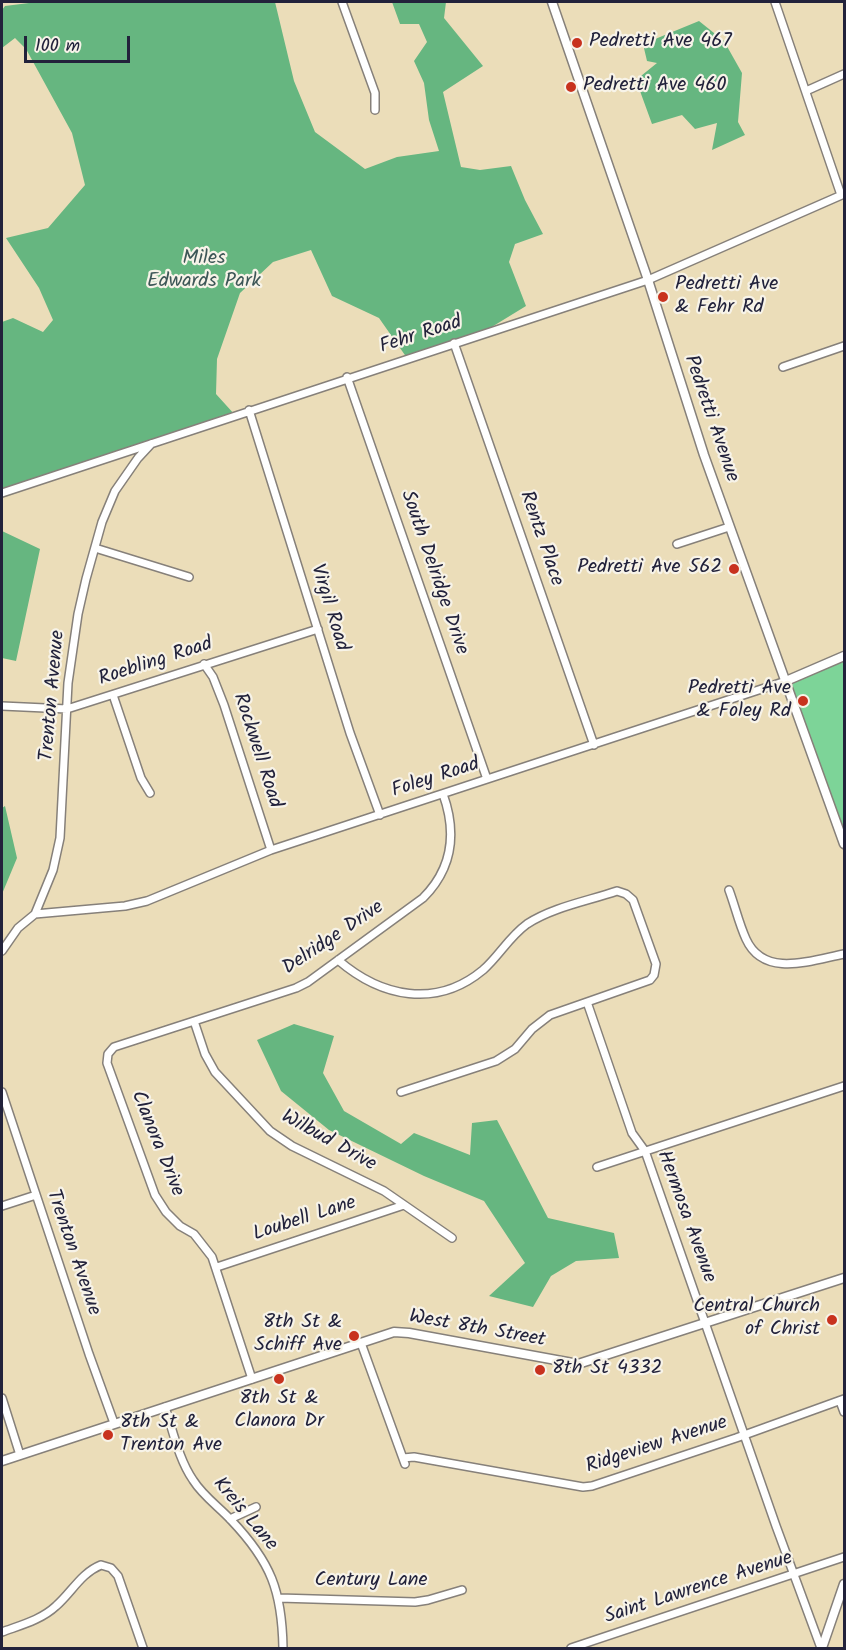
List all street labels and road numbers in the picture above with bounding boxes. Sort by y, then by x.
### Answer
street label: Fehr Road [377,311,465,361]
street label: Pedretti Avenue [677,352,743,486]
street label: South Delridge Drive [394,488,472,658]
street label: Rentz Place [513,488,567,590]
street label: Virgil Road [303,562,353,654]
street label: Trenton Avenue [36,630,72,762]
street label: Roebling Road [96,633,216,693]
street label: Rockwell Road [226,691,286,811]
street label: Foley Road [389,754,483,804]
street label: Delridge Drive [279,897,389,981]
street label: Clanora Drive [124,1088,188,1200]
street label: Wilbud Drive [276,1106,380,1178]
street label: Hermosa Avenue [650,1148,720,1286]
street label: Trenton Avenue [39,1187,105,1319]
street label: Loubell Lane [250,1192,360,1248]
street label: West 8th Street [407,1306,547,1354]
street label: Ridgeview Avenue [583,1412,731,1480]
street label: Kreis Lane [206,1473,282,1557]
street label: Saint Lawrence Avenue [602,1547,796,1631]
street label: Century Lane [315,1570,427,1594]

